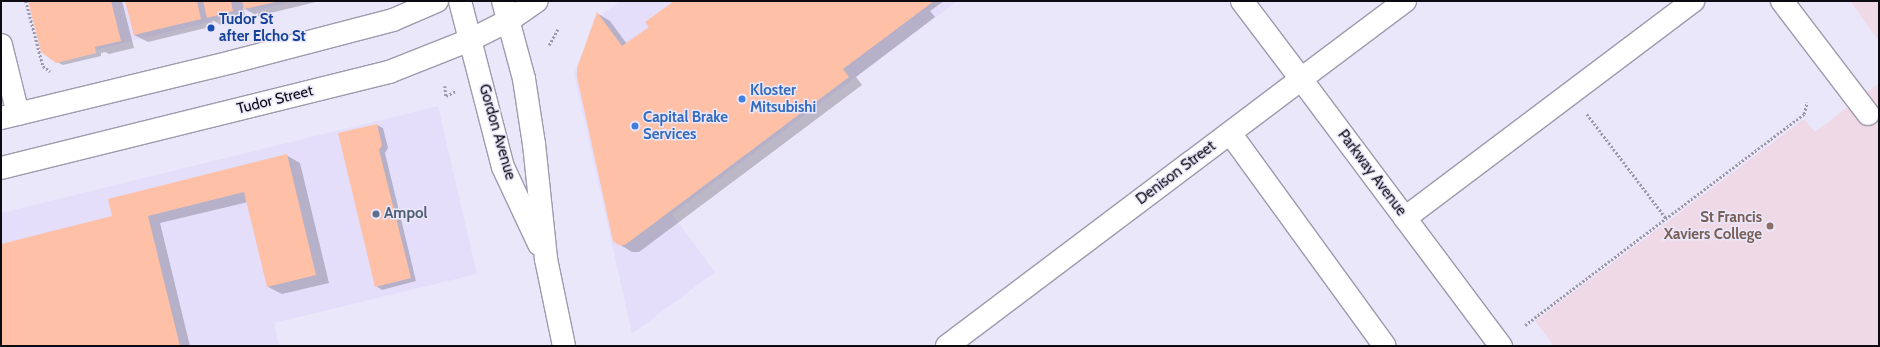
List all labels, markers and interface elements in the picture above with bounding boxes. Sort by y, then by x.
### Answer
place label: Tudor St after Elcho St [219,10,306,45]
marker: Tudor St after Elcho St [206,23,216,33]
place label: Kloster Mitsubishi [750,81,816,116]
street label: Tudor Street [235,82,315,118]
street label: Gordon Avenue [475,82,519,182]
marker: Kloster Mitsubishi [737,94,747,104]
place label: Capital Brake Services [643,108,728,143]
marker: Capital Brake Services [630,121,640,131]
street label: Parkway Avenue [1334,126,1410,220]
street label: Denison Street [1133,137,1219,209]
place label: Ampol [384,205,427,223]
place label: St Francis Xaviers College [1664,208,1762,243]
marker: Ampol [371,209,381,219]
marker: St Francis Xaviers College [1765,221,1775,231]

